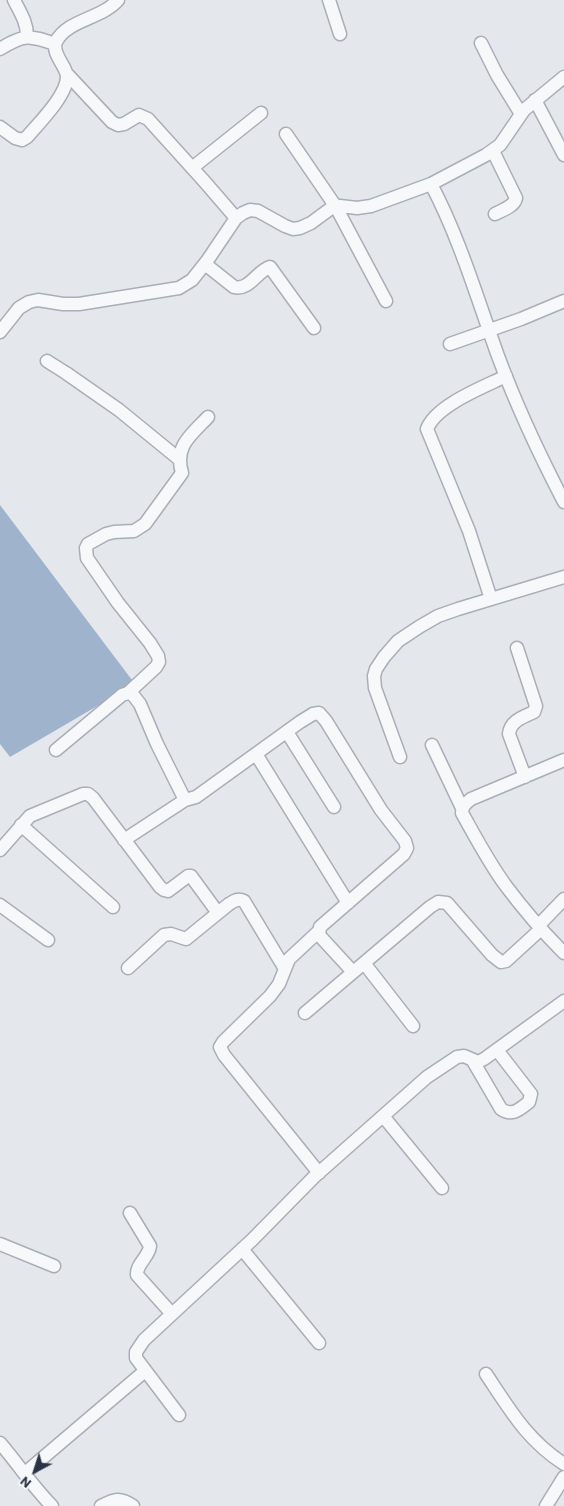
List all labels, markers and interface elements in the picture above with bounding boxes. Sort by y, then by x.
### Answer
north arrow [10,1446,60,1496]
text: N [16,1473,34,1492]

